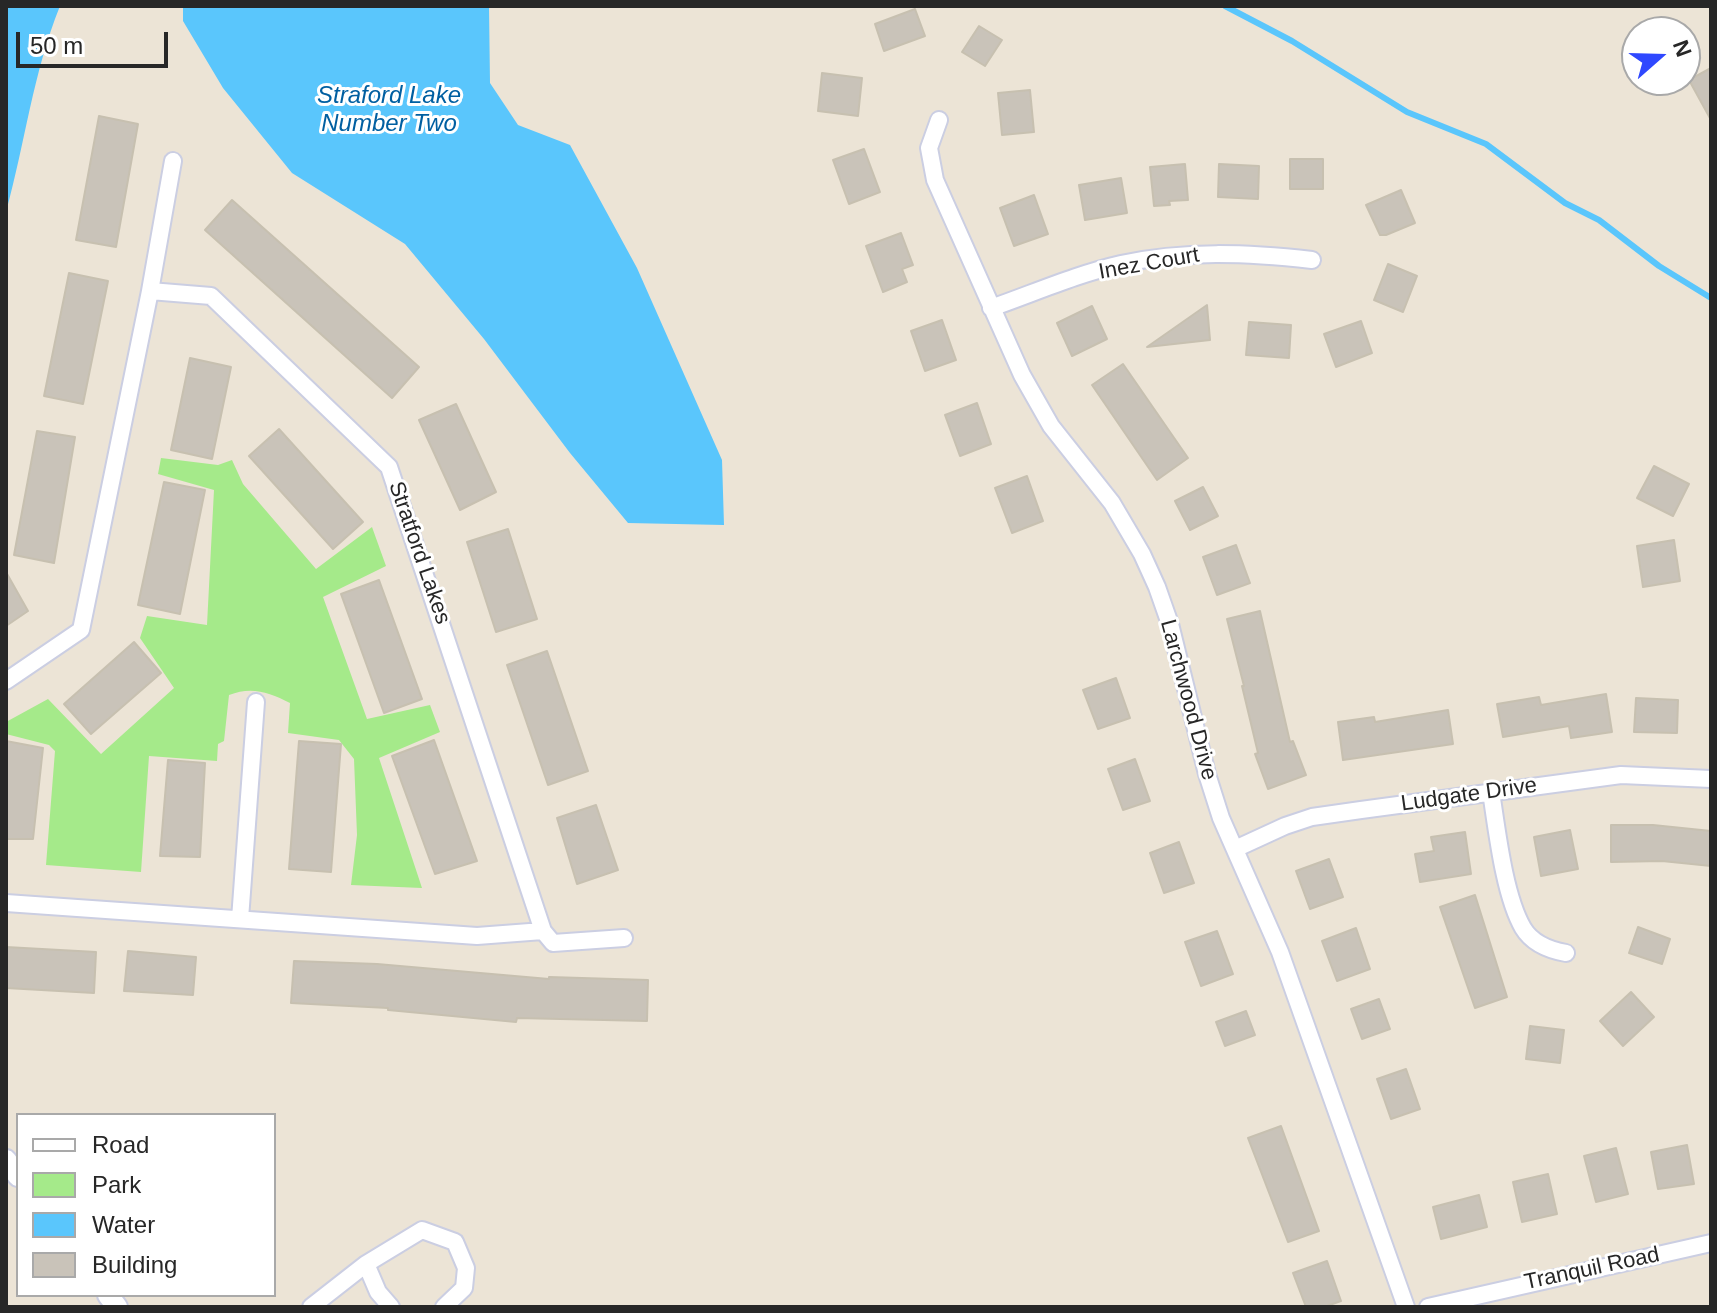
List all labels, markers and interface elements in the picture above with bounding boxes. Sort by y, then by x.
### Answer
scale bar [20,16,172,66]
north arrow [1621,16,1701,96]
text: 50 m [30,32,83,59]
text: N [1668,37,1697,60]
water label: Straford Lake Number Two [317,82,461,138]
street label: Inez Court [1097,242,1201,286]
street label: Stratford Lakes [382,478,456,628]
street label: Larchwood Drive [1154,617,1222,783]
street label: Ludgate Drive [1399,772,1539,818]
legend [16,1113,276,1297]
text: Road [92,1131,149,1158]
text: Park [92,1171,141,1198]
text: Water [92,1211,155,1238]
street label: Tranquil Road [1522,1242,1662,1296]
text: Building [92,1251,177,1278]

